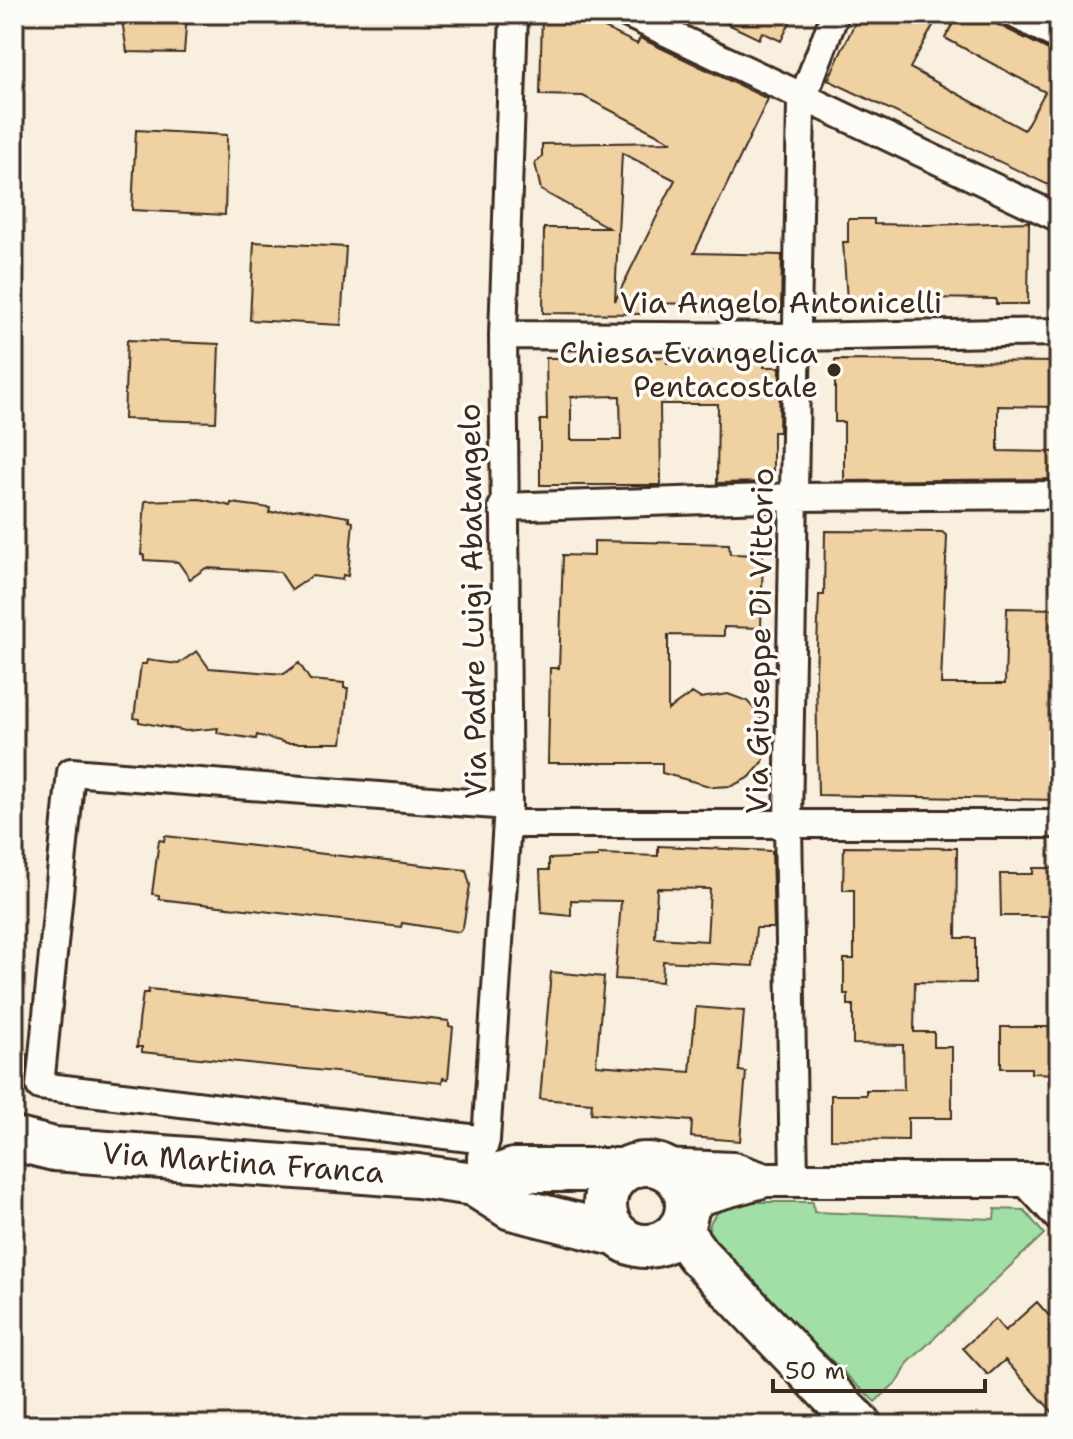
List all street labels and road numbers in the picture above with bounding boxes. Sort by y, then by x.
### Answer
street label: Via Angelo Antonicelli [620,282,942,323]
street label: Via Padre Luigi Abatangelo [449,403,496,799]
street label: Via Giuseppe Di Vittorio [736,468,783,814]
street label: Via Martina Franca [101,1132,386,1193]

